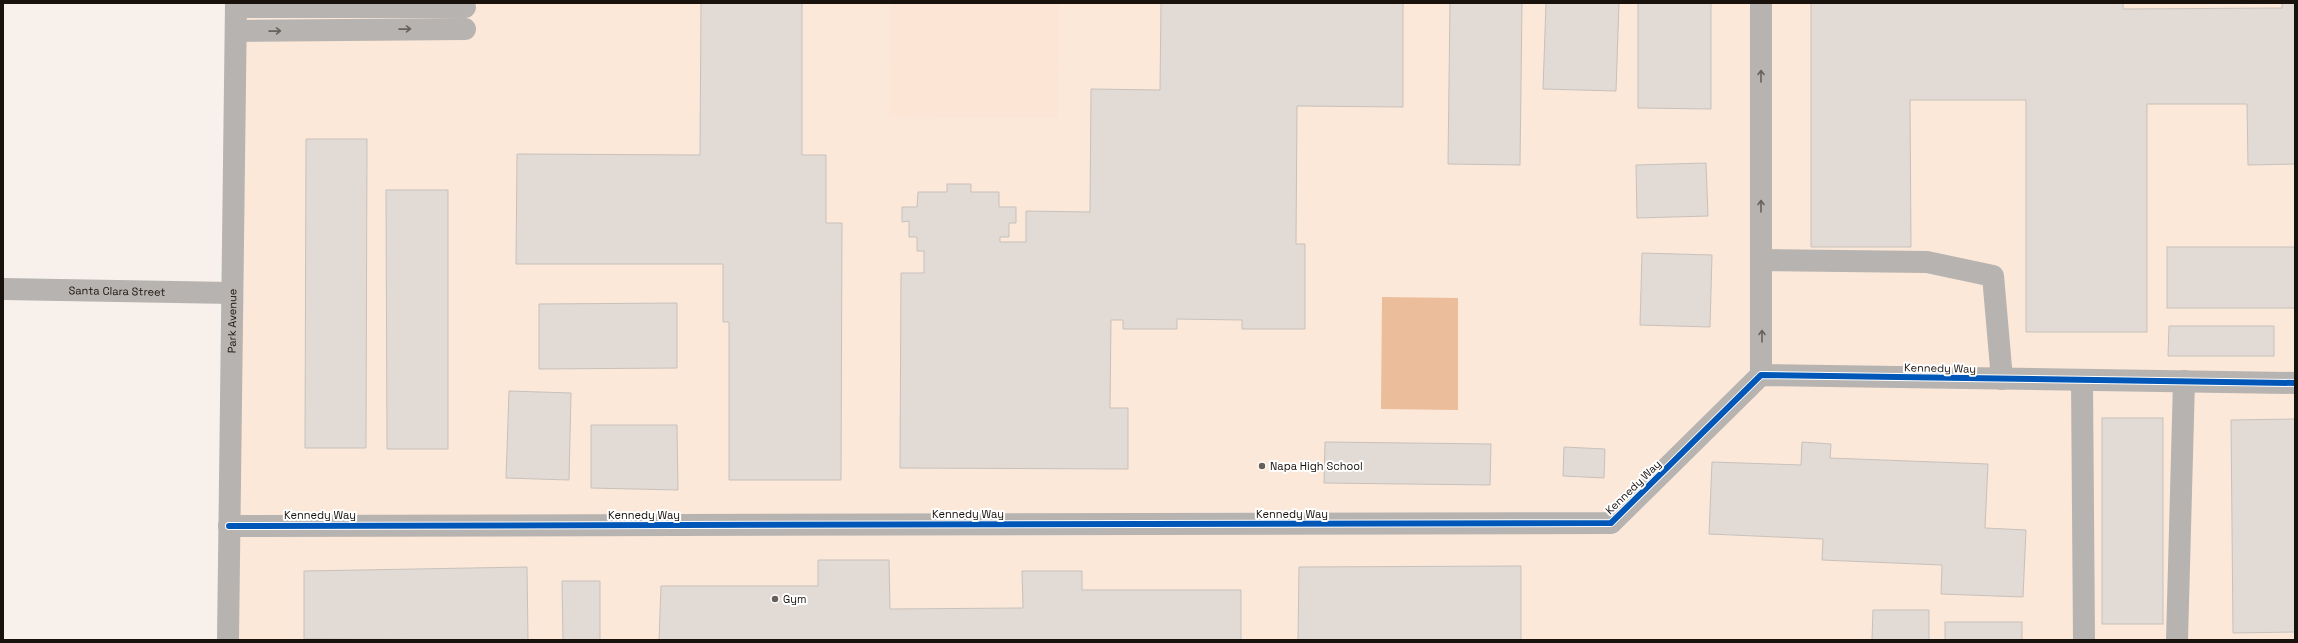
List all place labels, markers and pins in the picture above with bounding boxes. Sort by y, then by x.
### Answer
place label: Napa High School [1270,459,1363,473]
marker: Napa High School [1257,461,1267,471]
place label: Gym [783,592,806,606]
marker: Gym [770,594,780,604]

